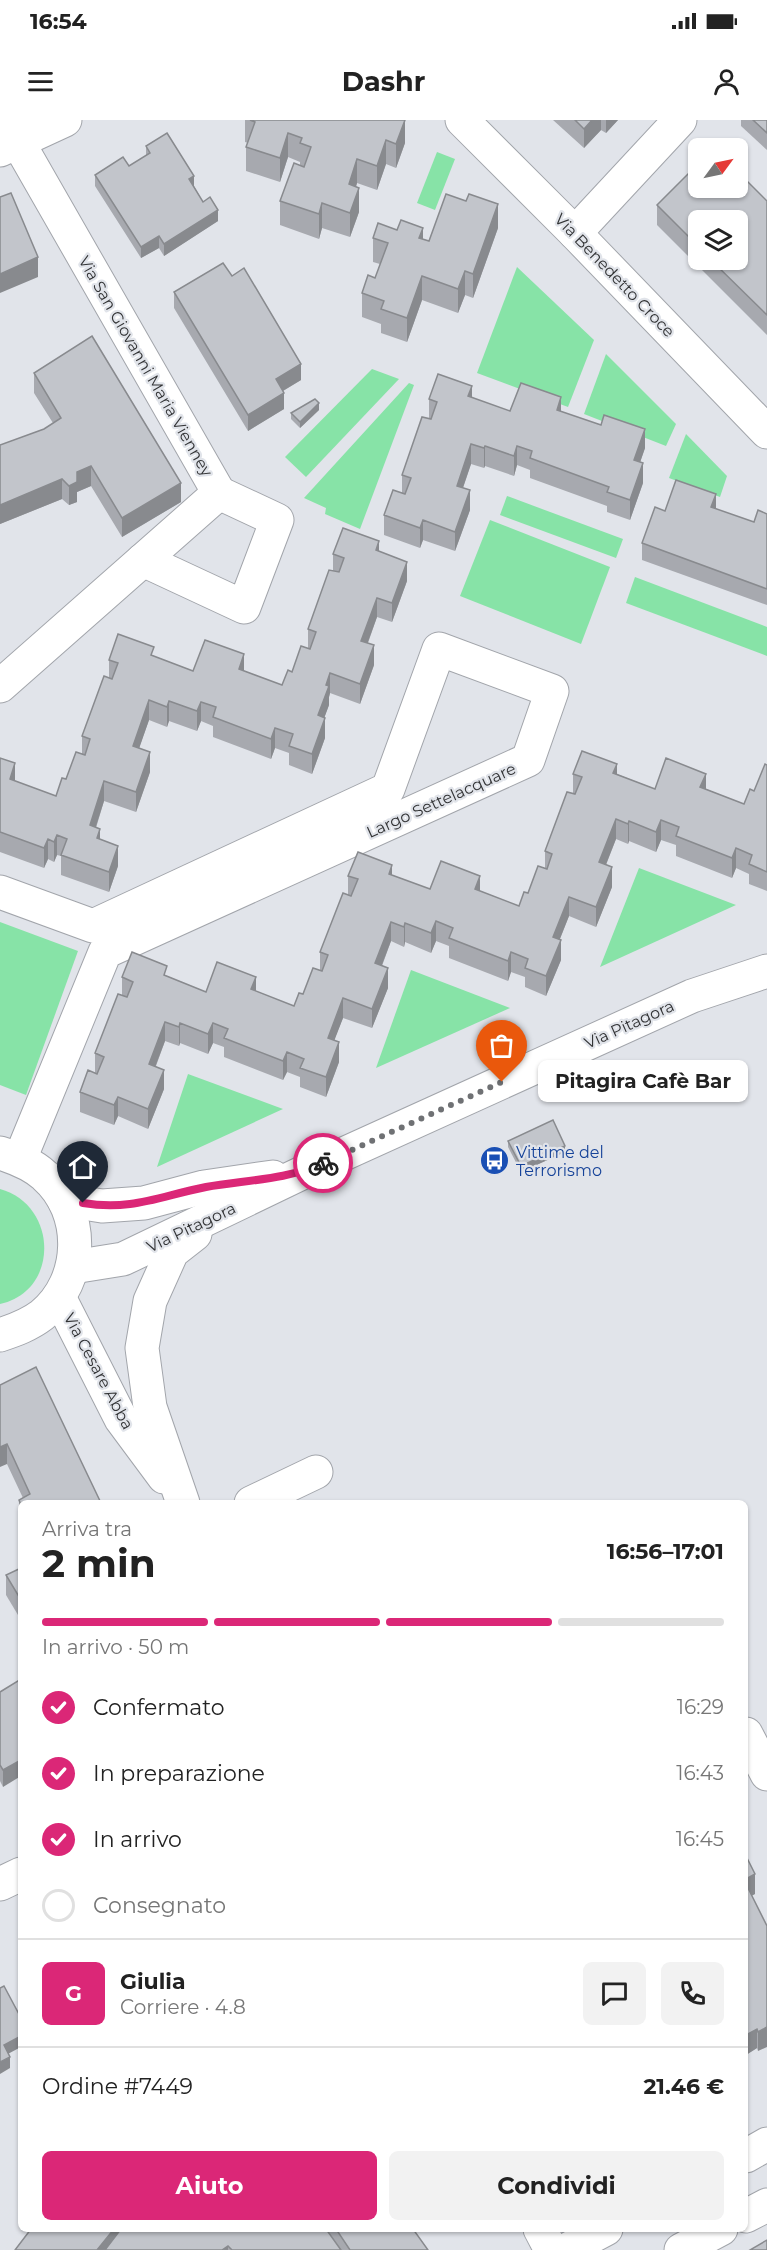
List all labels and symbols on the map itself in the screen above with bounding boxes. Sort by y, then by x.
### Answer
north arrow [688,138,748,198]
street label: Via Benedetto Croce [551,210,679,341]
street label: Via San Giovanni Maria Vienney [75,253,217,480]
street label: Largo Settelacquare [364,759,519,842]
street label: Via Pitagora [581,996,677,1053]
pin [476,1020,527,1082]
callout: Pitagira Cafè Bar [538,1061,748,1103]
courier [293,1133,353,1193]
pin [57,1141,108,1203]
place label: Vittime del Terrorismo [516,1143,604,1180]
bus stop icon: Vittime del Terrorismo [479,1145,511,1177]
street label: Via Pitagora [144,1198,239,1256]
street label: Via Cesare Abba [60,1310,137,1433]

